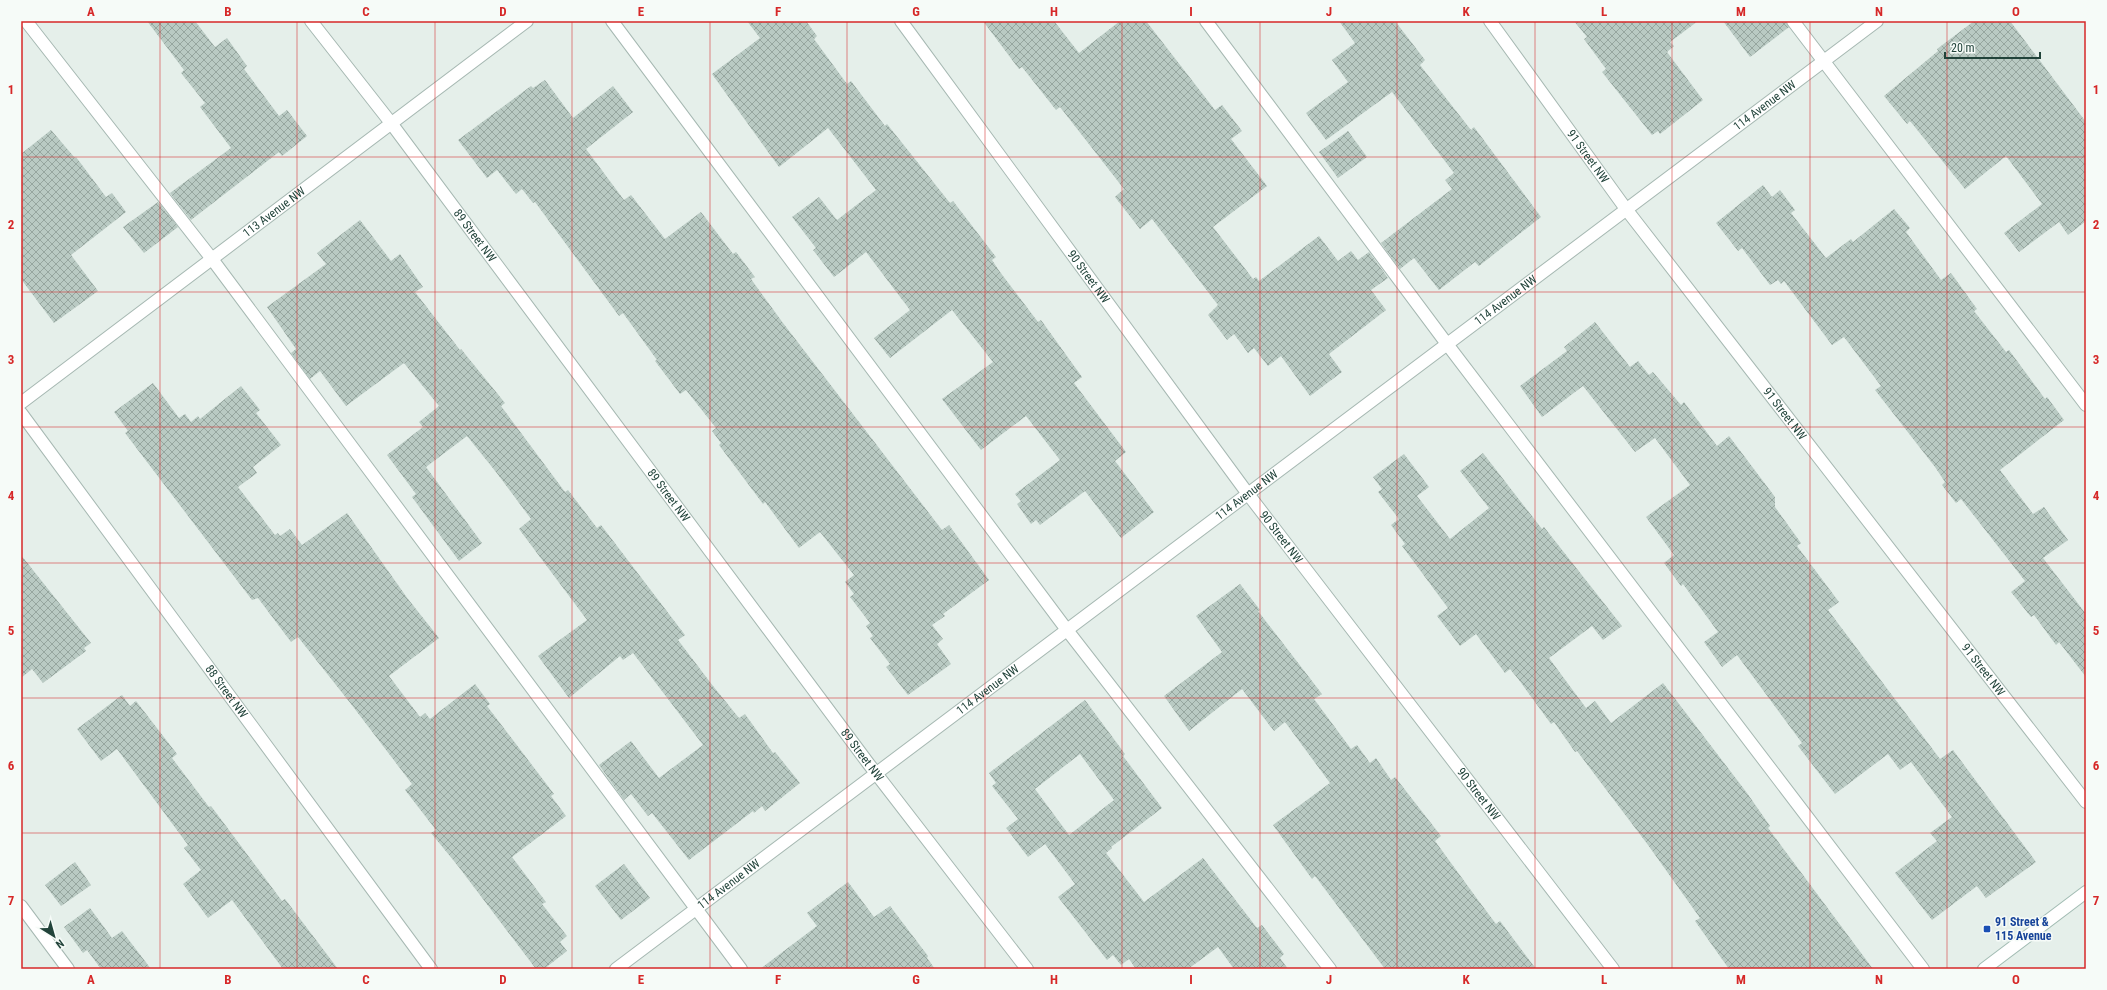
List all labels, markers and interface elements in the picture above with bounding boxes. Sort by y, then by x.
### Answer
text: A [87,4,95,19]
text: B [224,4,232,19]
text: C [362,4,370,19]
text: D [499,4,507,19]
text: E [638,4,645,19]
text: F [775,4,781,19]
text: G [912,4,920,19]
text: H [1050,4,1058,19]
text: I [1189,4,1193,19]
text: J [1326,4,1332,19]
text: K [1462,4,1470,19]
text: L [1601,4,1607,19]
text: M [1736,4,1746,19]
text: N [1875,4,1883,19]
text: O [2012,4,2020,19]
scale bar [1945,34,2040,60]
text: 20 m [1951,41,1975,55]
street label: 114 Avenue NW [1731,78,1799,133]
text: 1 [8,82,14,97]
text: 1 [2093,82,2099,97]
street label: 91 Street NW [1564,127,1612,186]
street label: 113 Avenue NW [240,184,308,240]
street label: 89 Street NW [451,206,499,265]
text: 2 [8,217,15,232]
text: 2 [2093,217,2100,232]
street label: 90 Street NW [1064,247,1113,306]
street label: 114 Avenue NW [1472,272,1540,328]
text: 3 [8,352,14,367]
text: 3 [2093,352,2099,367]
street label: 91 Street NW [1760,385,1809,442]
street label: 89 Street NW [644,466,693,524]
street label: 114 Avenue NW [1213,467,1281,523]
text: 4 [8,488,15,503]
text: 4 [2093,488,2100,503]
street label: 90 Street NW [1257,508,1306,566]
text: 5 [8,623,15,638]
text: 5 [2093,623,2100,638]
street label: 91 Street NW [1959,641,2008,698]
street label: 88 Street NW [202,662,250,721]
street label: 114 Avenue NW [954,662,1022,718]
street label: 89 Street NW [838,726,887,784]
text: 6 [8,758,15,773]
text: 6 [2093,758,2100,773]
street label: 90 Street NW [1454,765,1503,823]
street label: 114 Avenue NW [695,856,763,912]
text: 7 [8,893,15,908]
text: 7 [2093,893,2100,908]
place label: 91 Street & 115 Avenue [1995,915,2052,943]
north arrow [34,916,74,956]
marker: 91 Street & 115 Avenue [1982,924,1992,934]
text: N [53,936,66,951]
text: A [87,972,95,987]
text: B [224,972,232,987]
text: C [362,972,370,987]
text: D [499,972,507,987]
text: E [638,972,645,987]
text: F [775,972,781,987]
text: G [912,972,920,987]
text: H [1050,972,1058,987]
text: I [1189,972,1193,987]
text: J [1326,972,1332,987]
text: K [1462,972,1470,987]
text: L [1601,972,1607,987]
text: M [1736,972,1746,987]
text: N [1875,972,1883,987]
text: O [2012,972,2020,987]

